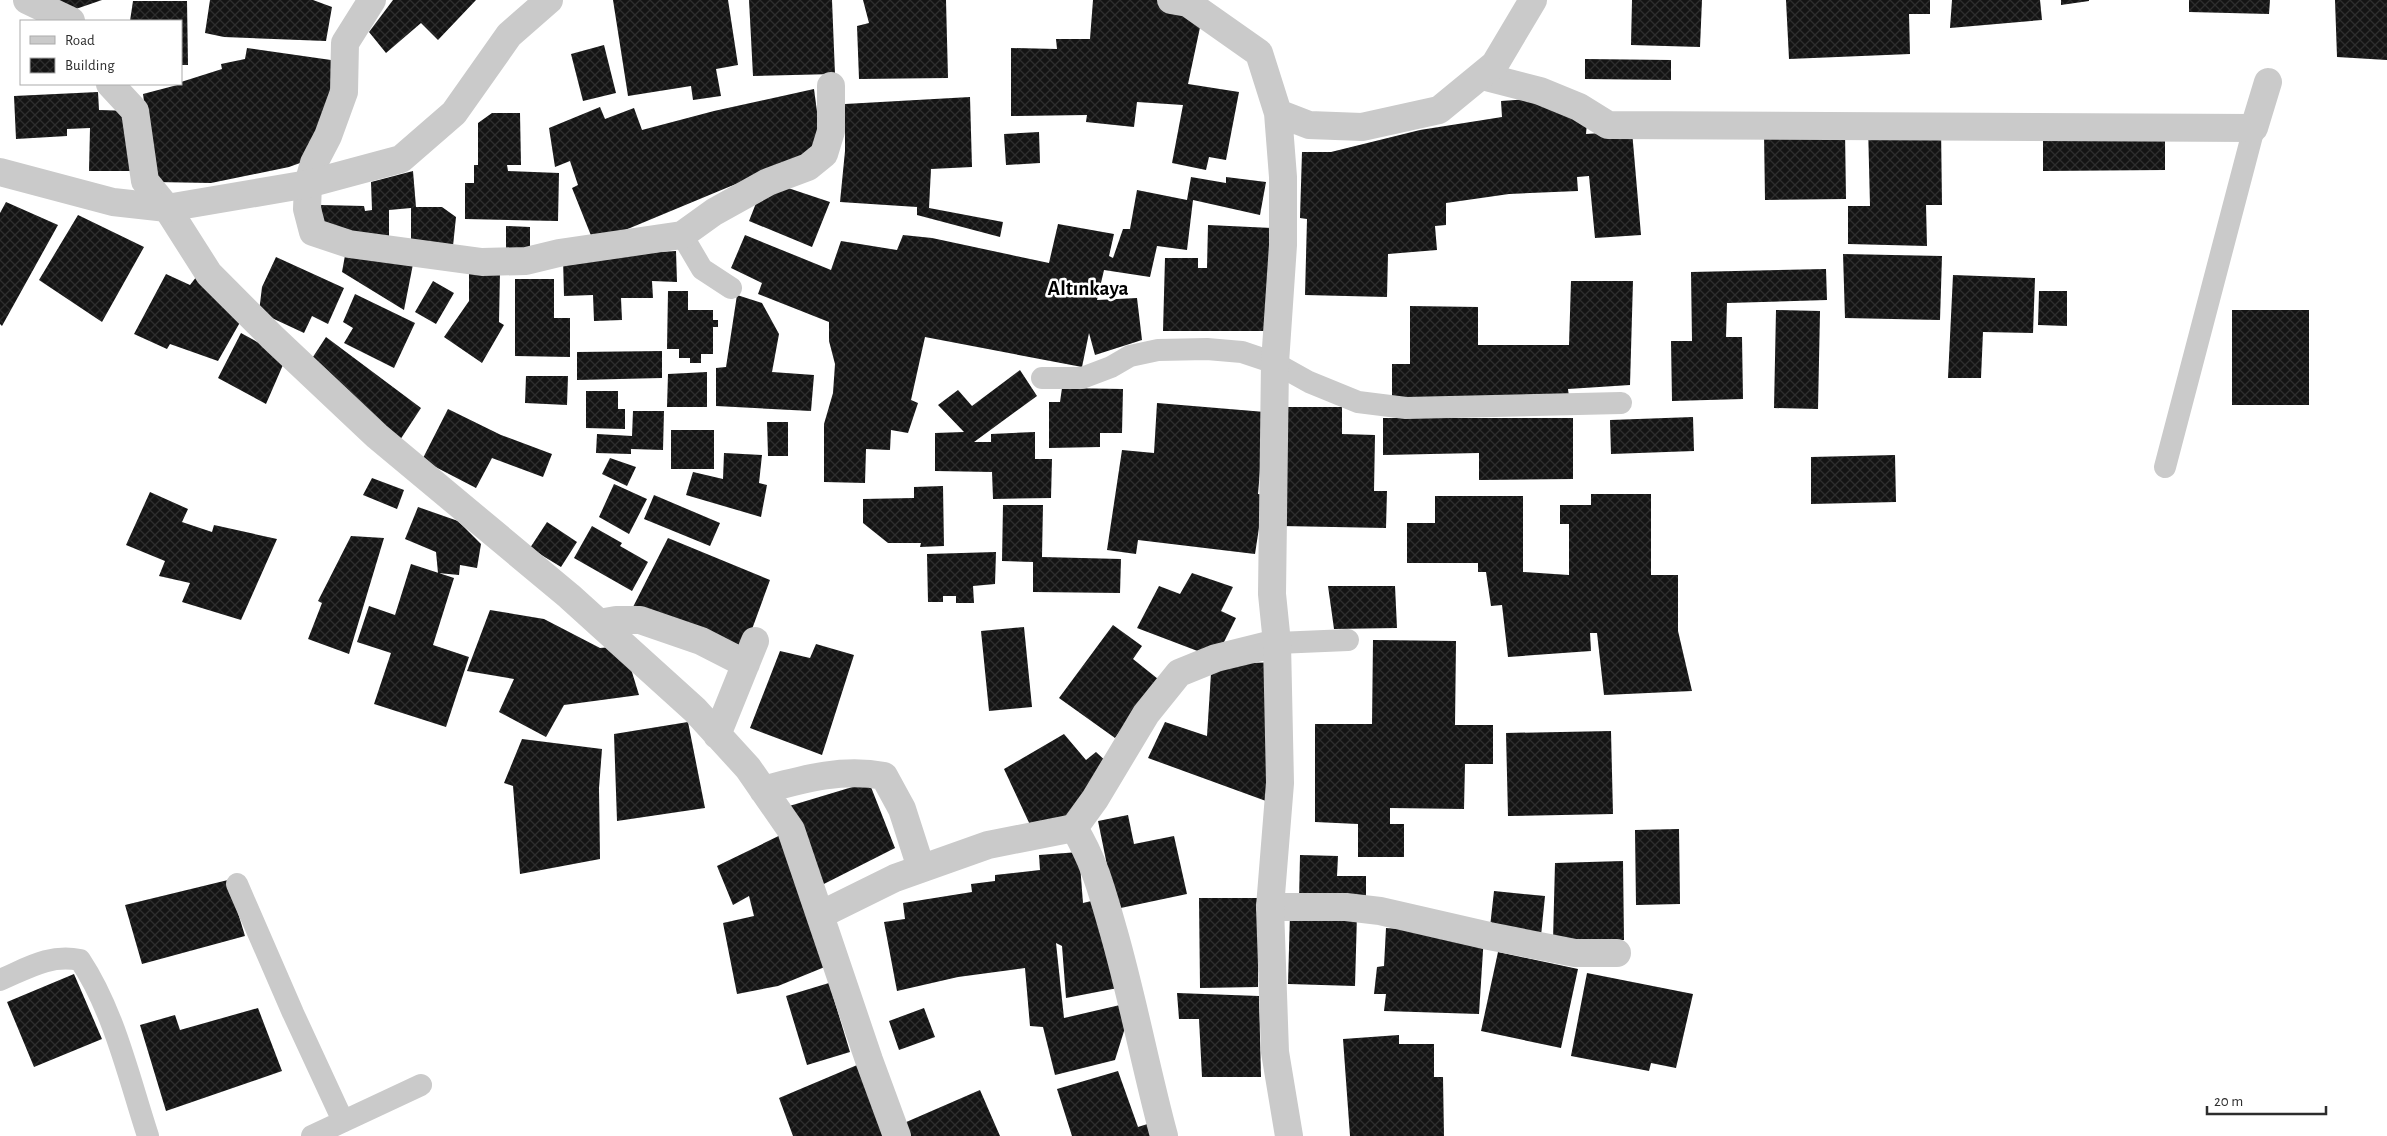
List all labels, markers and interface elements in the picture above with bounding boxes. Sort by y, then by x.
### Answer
legend [20,20,182,85]
text: Road [65,33,95,48]
text: Building [65,58,115,73]
district label: Altınkaya [1047,278,1129,299]
scale bar [2207,1084,2326,1116]
text: 20 m [2214,1094,2243,1109]

